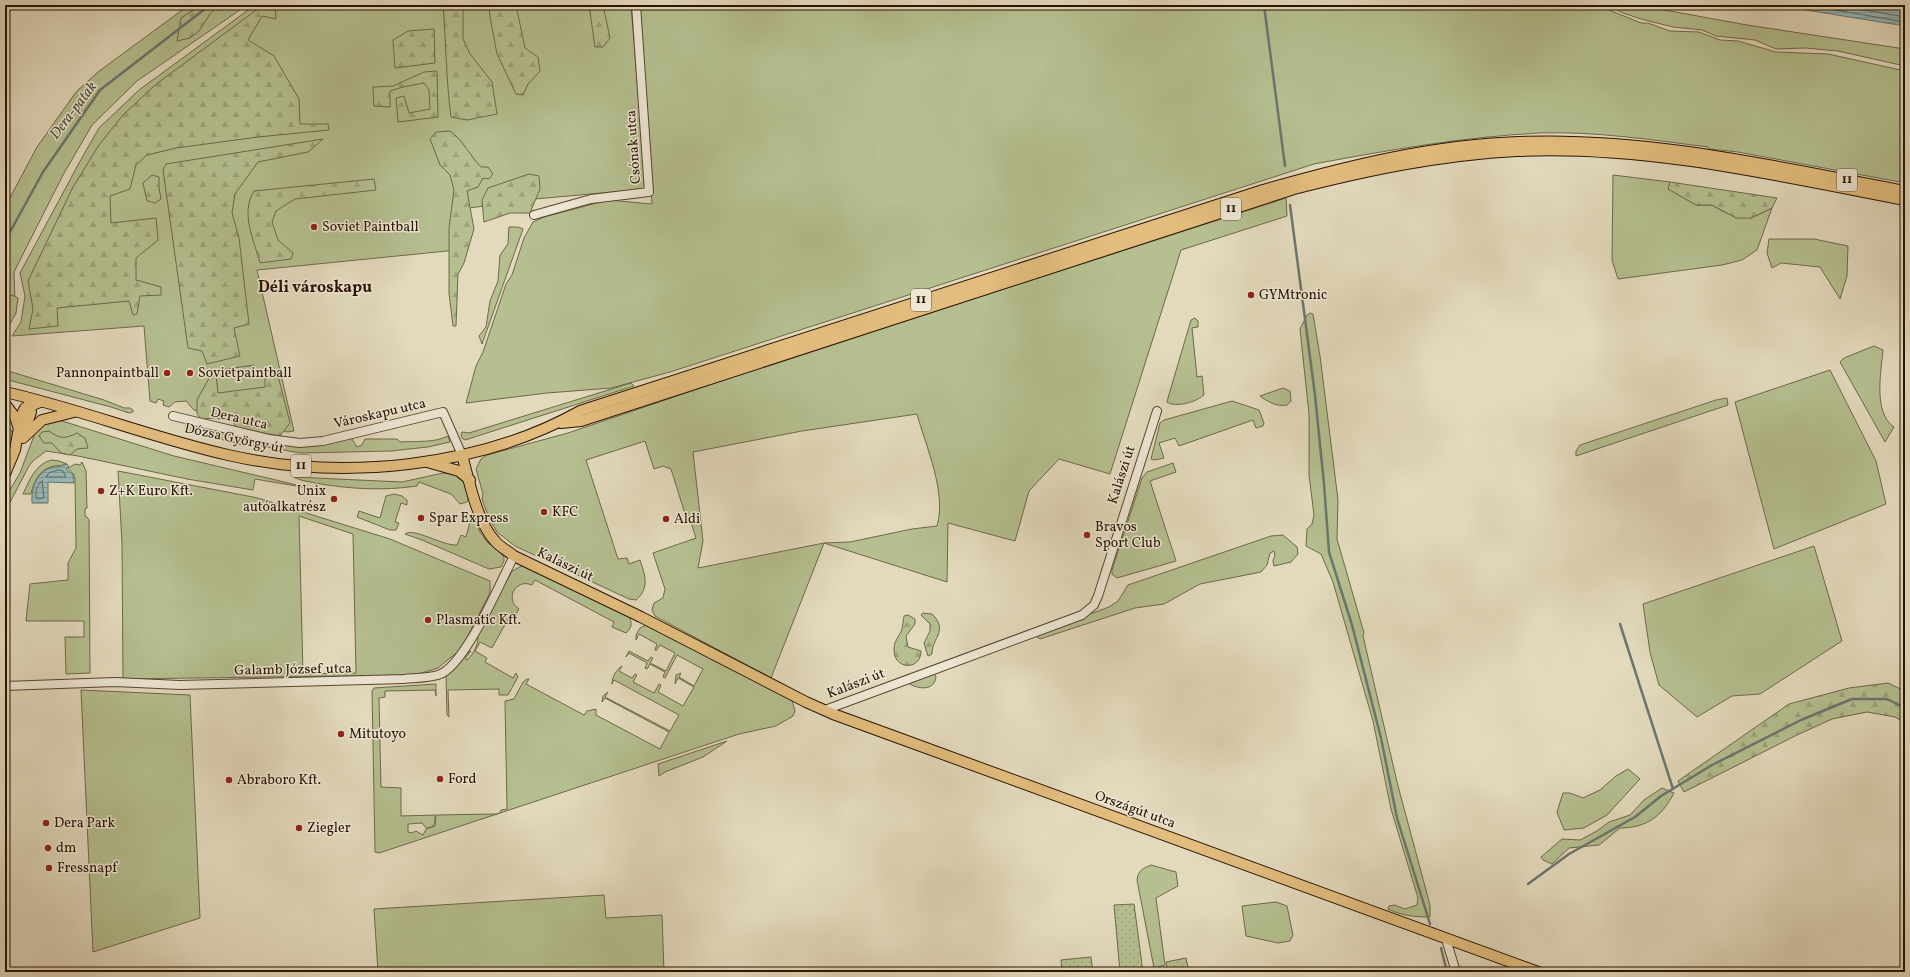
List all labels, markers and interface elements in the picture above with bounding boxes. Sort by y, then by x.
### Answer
water label: Dera-patak [45,78,103,144]
street label: Csónak utca [622,109,646,185]
road number: 11 [1837,169,1857,191]
road number: 11 [1221,198,1241,220]
place label: Soviet Paintball [322,218,419,237]
marker: Soviet Paintball [309,222,319,232]
district label: Déli városkapu [258,277,372,299]
place label: GYMtronic [1259,286,1327,305]
road number: 11 [911,289,931,311]
marker: GYMtronic [1246,290,1256,300]
place label: Pannonpaintball [56,364,159,383]
place label: Sovietpaintball [198,364,292,383]
marker: Pannonpaintball [162,368,172,378]
marker: Sovietpaintball [185,368,195,378]
street label: Városkapu utca [332,394,428,434]
street label: Dera utca [208,403,270,435]
street label: Dózsa György út [182,419,286,459]
street label: Kalászi út [1104,443,1140,507]
road number: 11 [291,455,311,477]
place label: Z+K Euro Kft. [109,482,193,501]
place label: Unix autóalkatrész [243,482,326,517]
marker: Z+K Euro Kft. [96,486,106,496]
marker: Unix autóalkatrész [329,494,339,504]
place label: KFC [552,503,579,522]
marker: KFC [539,507,549,517]
place label: Spar Express [429,509,509,528]
place label: Aldi [674,510,700,529]
marker: Spar Express [416,513,426,523]
marker: Aldi [661,514,671,524]
place label: Bravos Sport Club [1095,518,1161,553]
marker: Bravos Sport Club [1082,530,1092,540]
street label: Kalászi út [534,543,596,587]
place label: Plasmatic Kft. [436,611,521,630]
marker: Plasmatic Kft. [423,615,433,625]
street label: Galamb József utca [234,659,352,681]
street label: Kalászi út [824,664,888,704]
place label: Mitutoyo [349,725,406,744]
marker: Mitutoyo [336,729,346,739]
place label: Ford [448,770,476,789]
place label: Abraboro Kft. [237,771,321,790]
marker: Ford [435,774,445,784]
marker: Abraboro Kft. [224,775,234,785]
street label: Országút utca [1092,787,1178,833]
place label: Dera Park [54,814,115,833]
marker: Dera Park [41,818,51,828]
place label: Ziegler [307,819,351,838]
marker: Ziegler [294,823,304,833]
place label: dm [56,839,76,858]
marker: dm [43,843,53,853]
place label: Fressnapf [57,859,118,878]
marker: Fressnapf [44,863,54,873]

